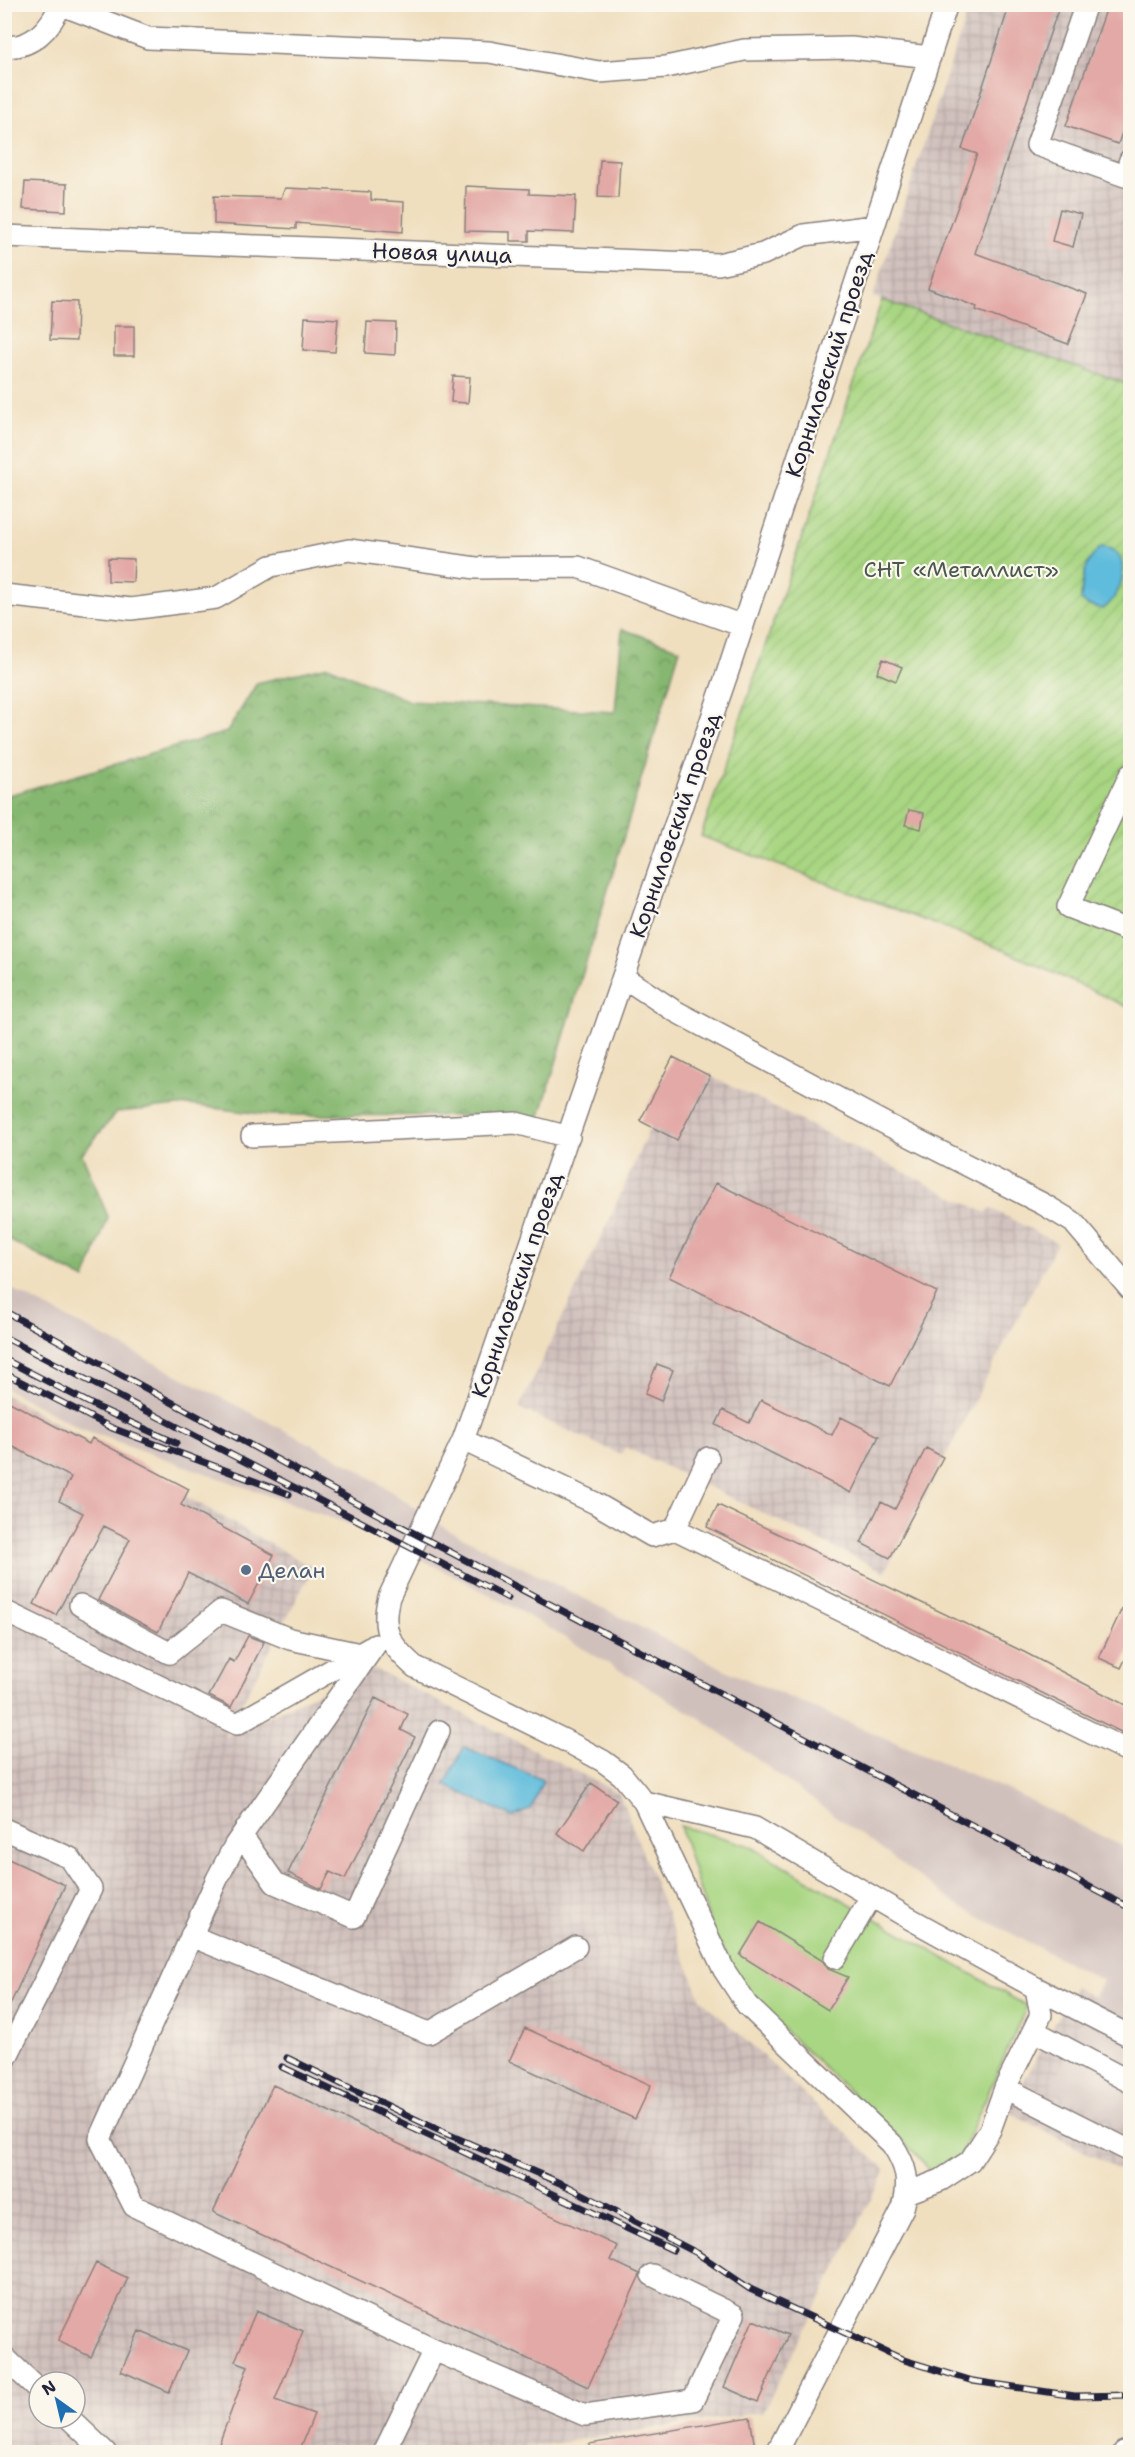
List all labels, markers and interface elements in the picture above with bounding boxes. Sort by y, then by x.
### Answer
street label: Новая улица [371,236,513,270]
street label: Корниловский проезд [779,247,879,481]
park label: СНТ «Металлист» [863,555,1059,584]
street label: Корниловский проезд [623,708,727,942]
street label: Корниловский проезд [465,1168,569,1402]
place label: Делан [258,1556,325,1585]
marker: Делан [239,1563,253,1577]
north arrow [27,2370,87,2430]
text: N [38,2376,60,2400]

